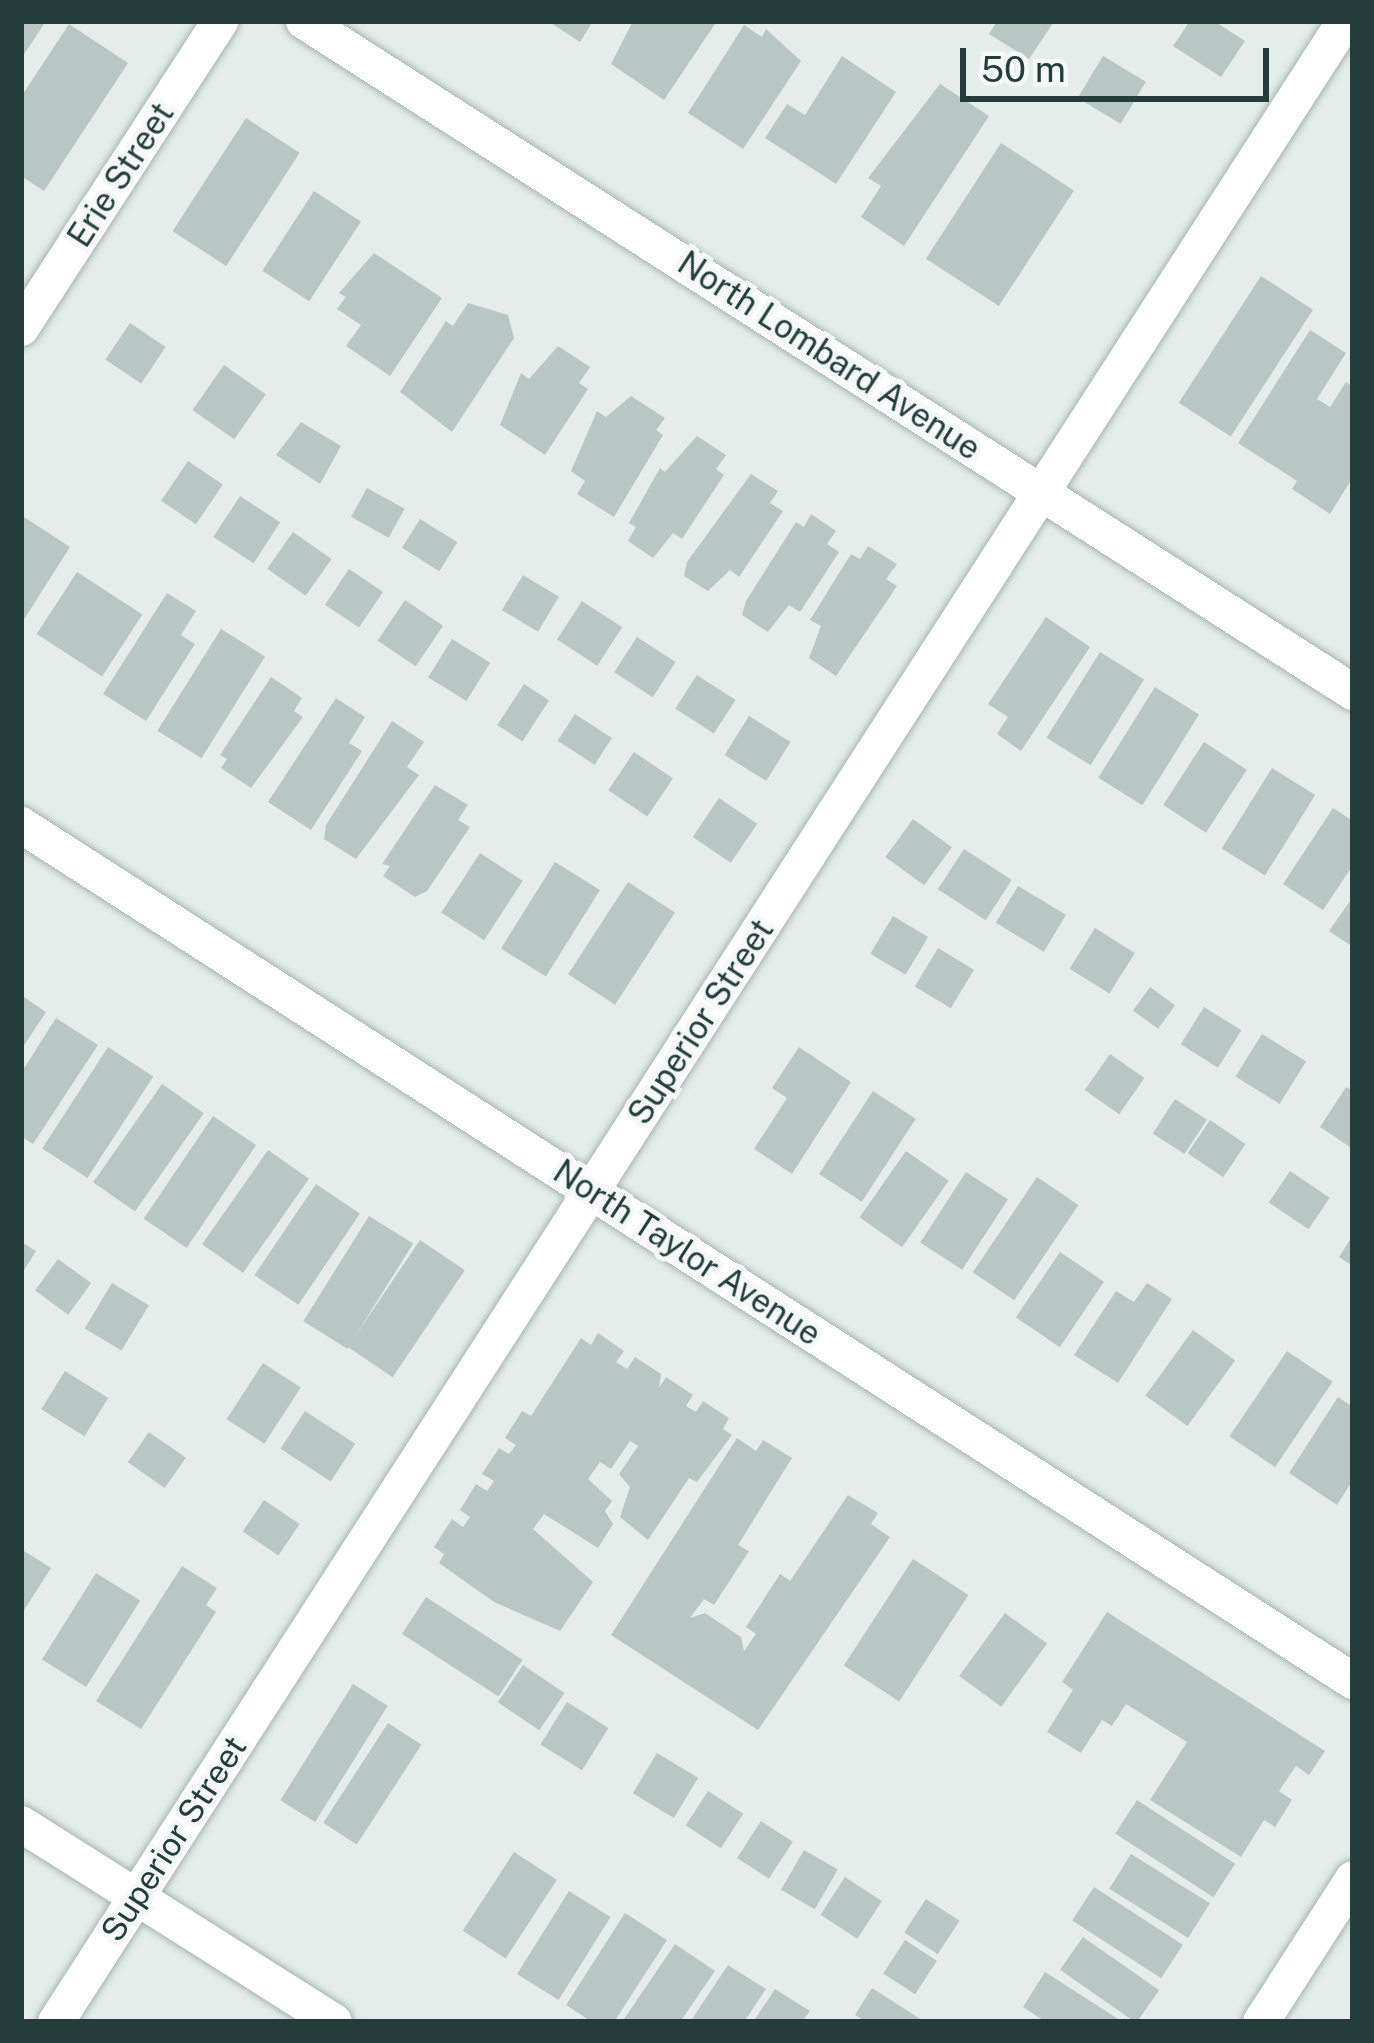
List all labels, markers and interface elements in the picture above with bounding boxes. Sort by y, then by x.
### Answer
scale bar [966,24,1275,98]
text: 50 m [981,48,1066,90]
street label: Erie Street [60,95,182,255]
street label: North Lombard Avenue [670,243,988,469]
street label: Superior Street [620,912,782,1132]
street label: North Taylor Avenue [546,1152,828,1354]
street label: Superior Street [93,1729,255,1949]

